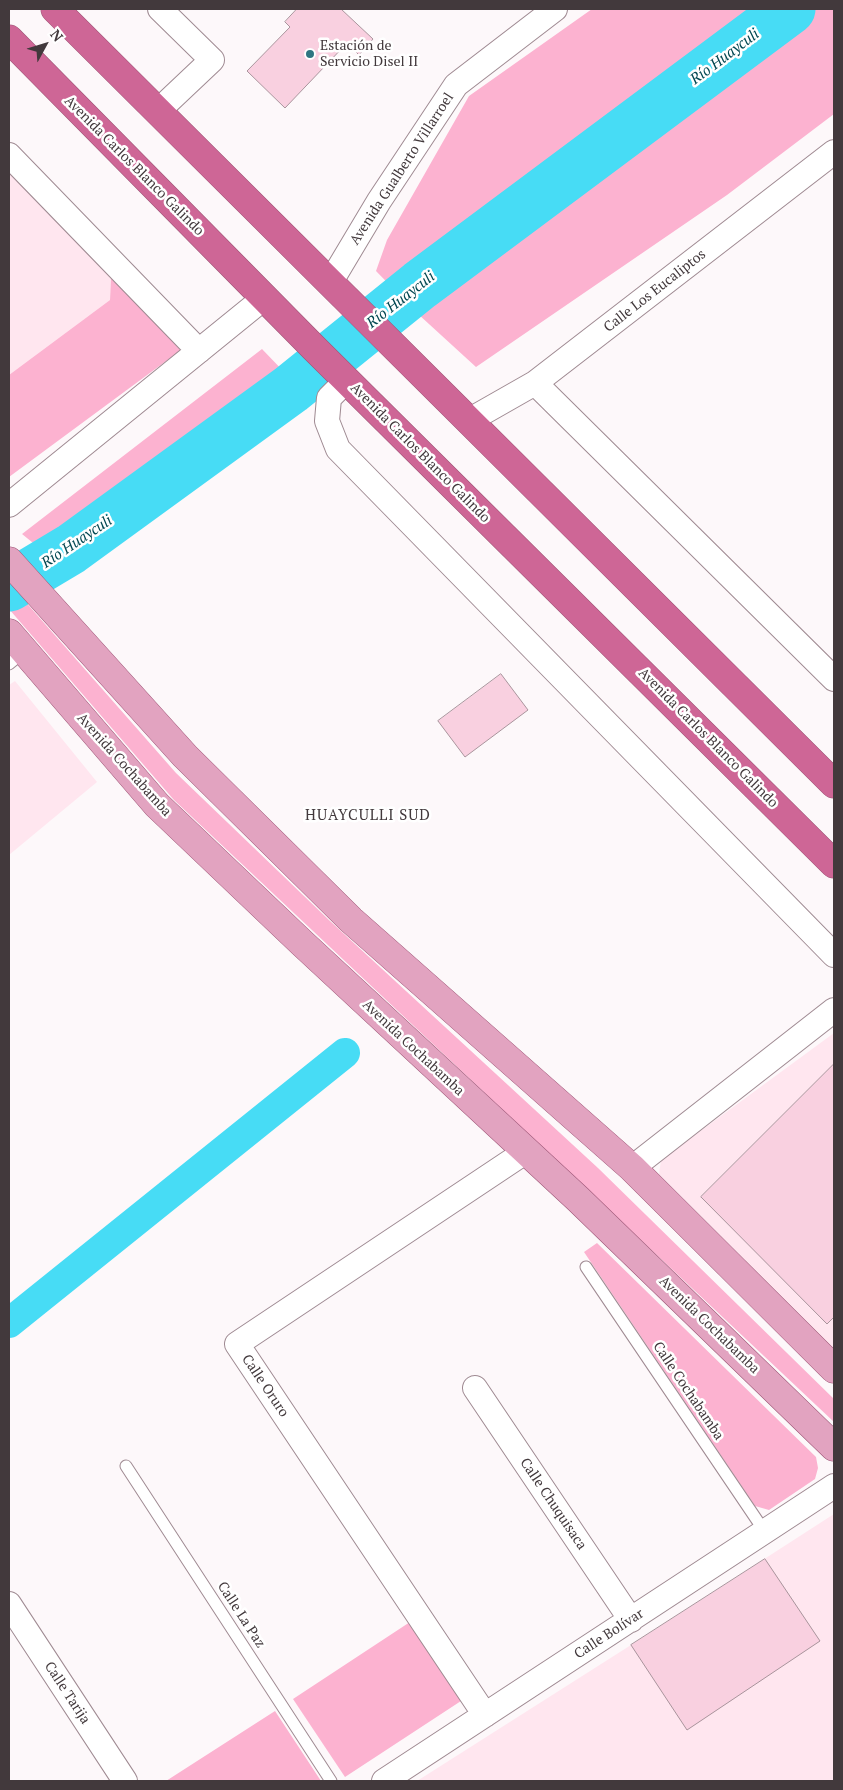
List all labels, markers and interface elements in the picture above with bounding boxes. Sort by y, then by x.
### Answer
north arrow [20,20,70,70]
text: N [46,25,68,45]
water label: Río Huayculi [687,25,763,89]
place label: Estación de Servicio Disel II [320,38,418,70]
marker: Estación de Servicio Disel II [304,48,316,60]
street label: Avenida Gualberto Villarroel [347,90,457,248]
street label: Avenida Carlos Blanco Galindo [61,93,207,239]
street label: Calle Los Eucaliptos [601,246,709,336]
water label: Río Huayculi [363,268,439,332]
street label: Avenida Carlos Blanco Galindo [347,380,493,526]
water label: Río Huayculi [38,512,116,572]
street label: Avenida Carlos Blanco Galindo [635,665,781,811]
street label: Avenida Cochabamba [73,710,175,820]
district label: HUAYCULLI SUD [303,807,433,825]
street label: Avenida Cochabamba [359,997,467,1099]
street label: Avenida Cochabamba [655,1273,763,1377]
street label: Calle Cochabamba [649,1339,727,1443]
street label: Calle Oruro [238,1352,292,1420]
street label: Calle Chuquisaca [516,1455,590,1553]
street label: Calle La Paz [213,1579,269,1651]
street label: Calle Bolívar [571,1605,647,1663]
street label: Calle Tarija [41,1659,93,1727]

